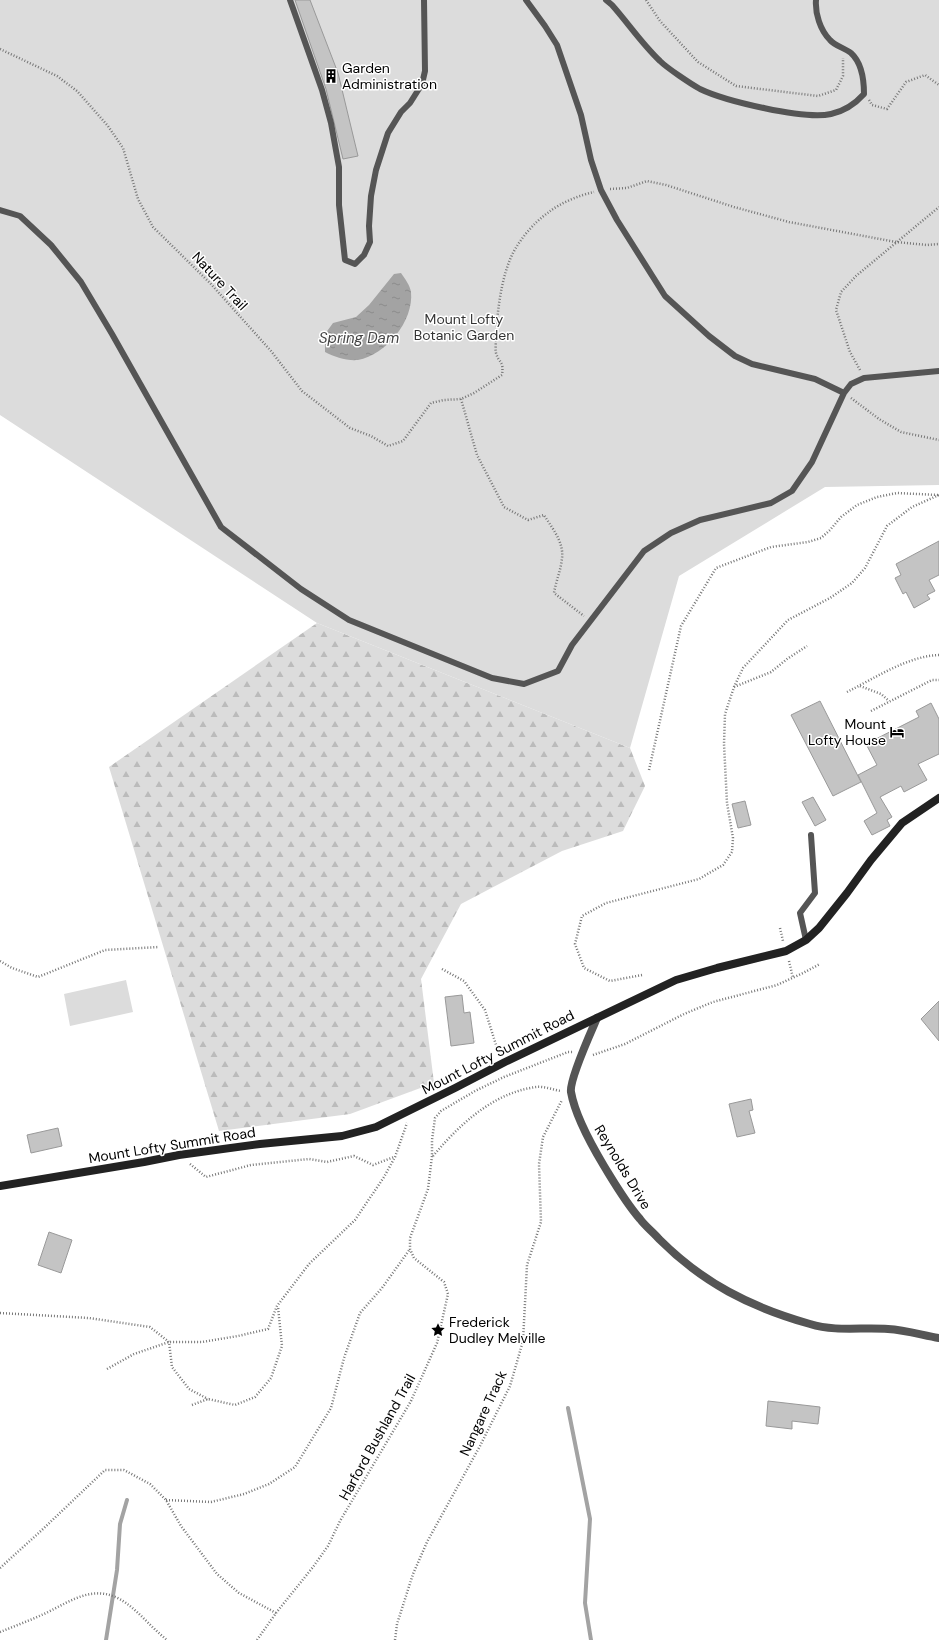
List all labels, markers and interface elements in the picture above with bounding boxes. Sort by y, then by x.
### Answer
place label: Garden Administration [342,59,437,93]
building icon: Garden Administration [323,68,339,84]
street label: Nature Trail [188,248,252,314]
park label: Mount Lofty Botanic Garden [414,310,514,344]
water label: Spring Dam [319,328,399,348]
place label: Mount Lofty House [808,715,886,749]
hotel icon: Mount Lofty House [889,724,905,740]
street label: Mount Lofty Summit Road [419,1006,577,1098]
street label: Reynolds Drive [591,1121,655,1213]
street label: Mount Lofty Summit Road [87,1123,257,1167]
place label: Frederick Dudley Melville [449,1313,546,1347]
place icon: Frederick Dudley Melville [430,1322,446,1338]
street label: Nangare Track [455,1367,511,1459]
street label: Harford Bushland Trail [335,1371,419,1503]

